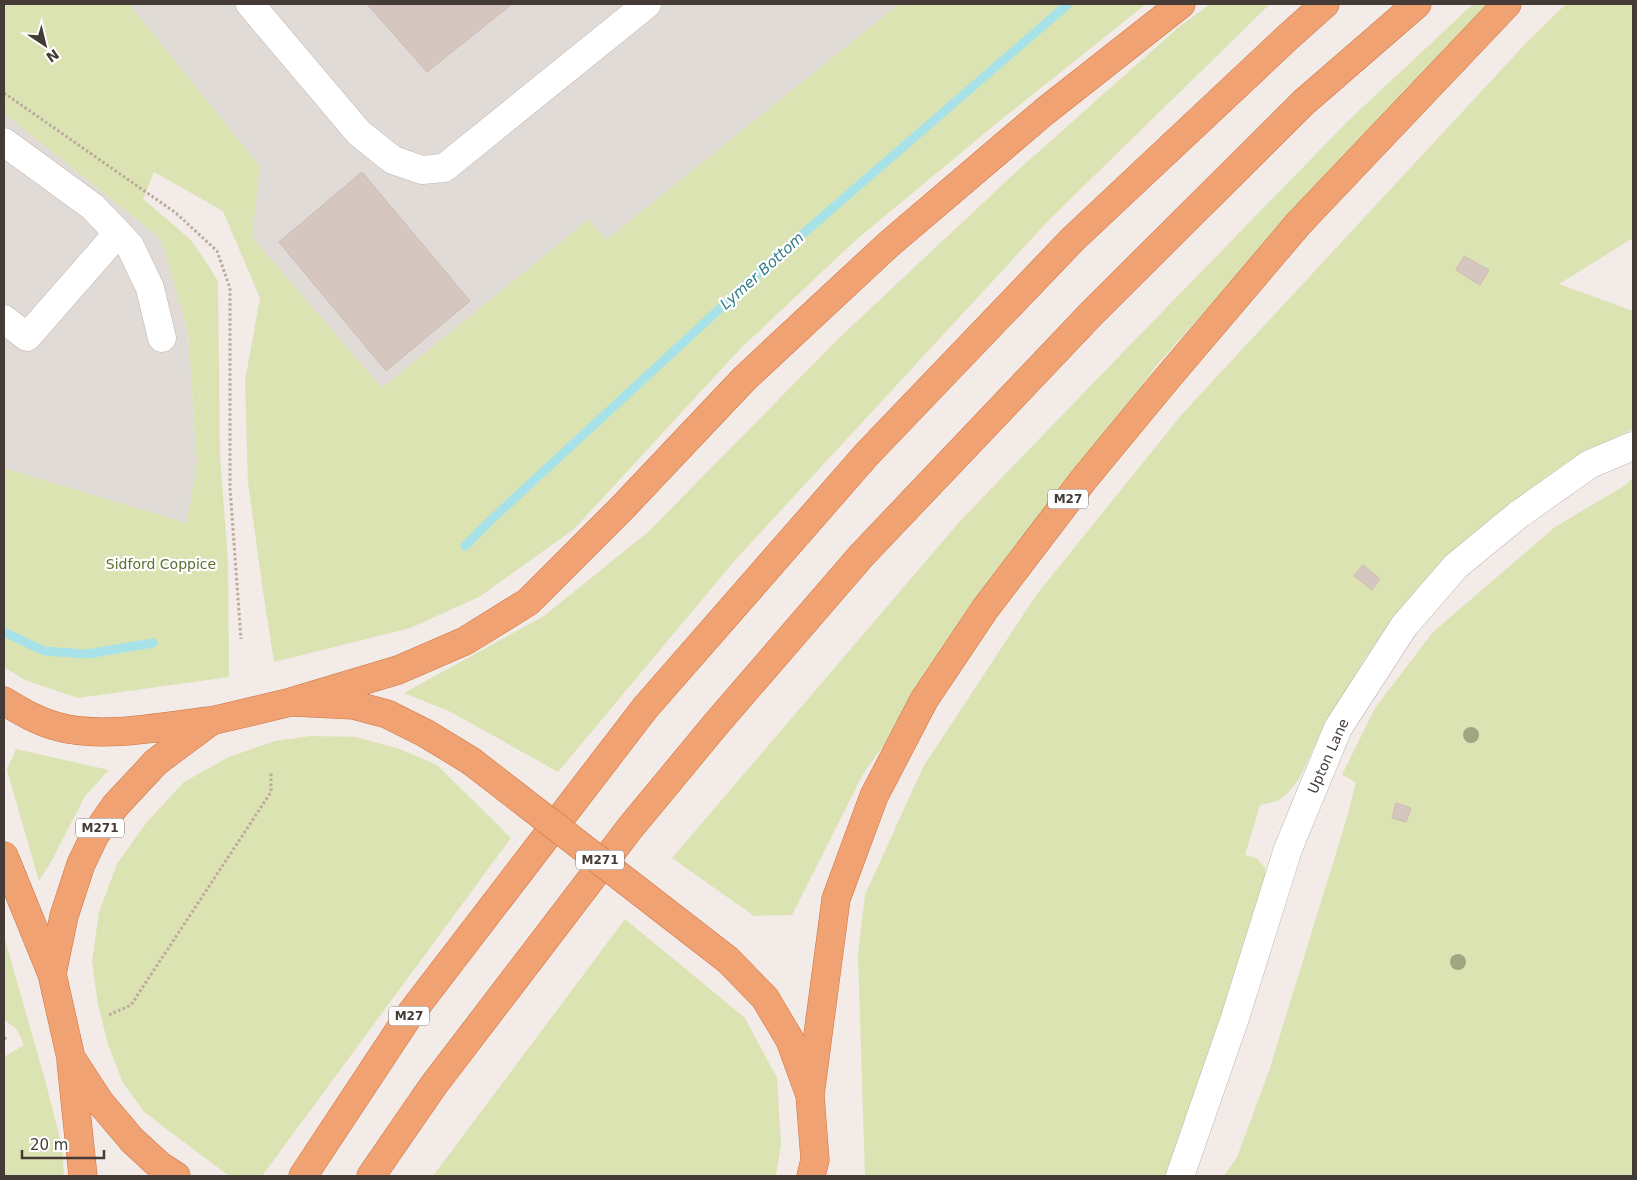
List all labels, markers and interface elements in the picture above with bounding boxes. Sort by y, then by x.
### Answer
north arrow [20,20,70,70]
text: N [43,46,62,66]
water label: Lymer Bottom [716,229,808,313]
road number: M27 [1048,489,1088,508]
park label: Sidford Coppice [106,556,216,572]
street label: Upton Lane [1304,716,1352,796]
road number: M271 [76,818,124,838]
road number: M271 [576,850,624,870]
road number: M27 [389,1006,429,1026]
scale bar [22,1128,105,1160]
text: 20 m [30,1136,68,1154]

